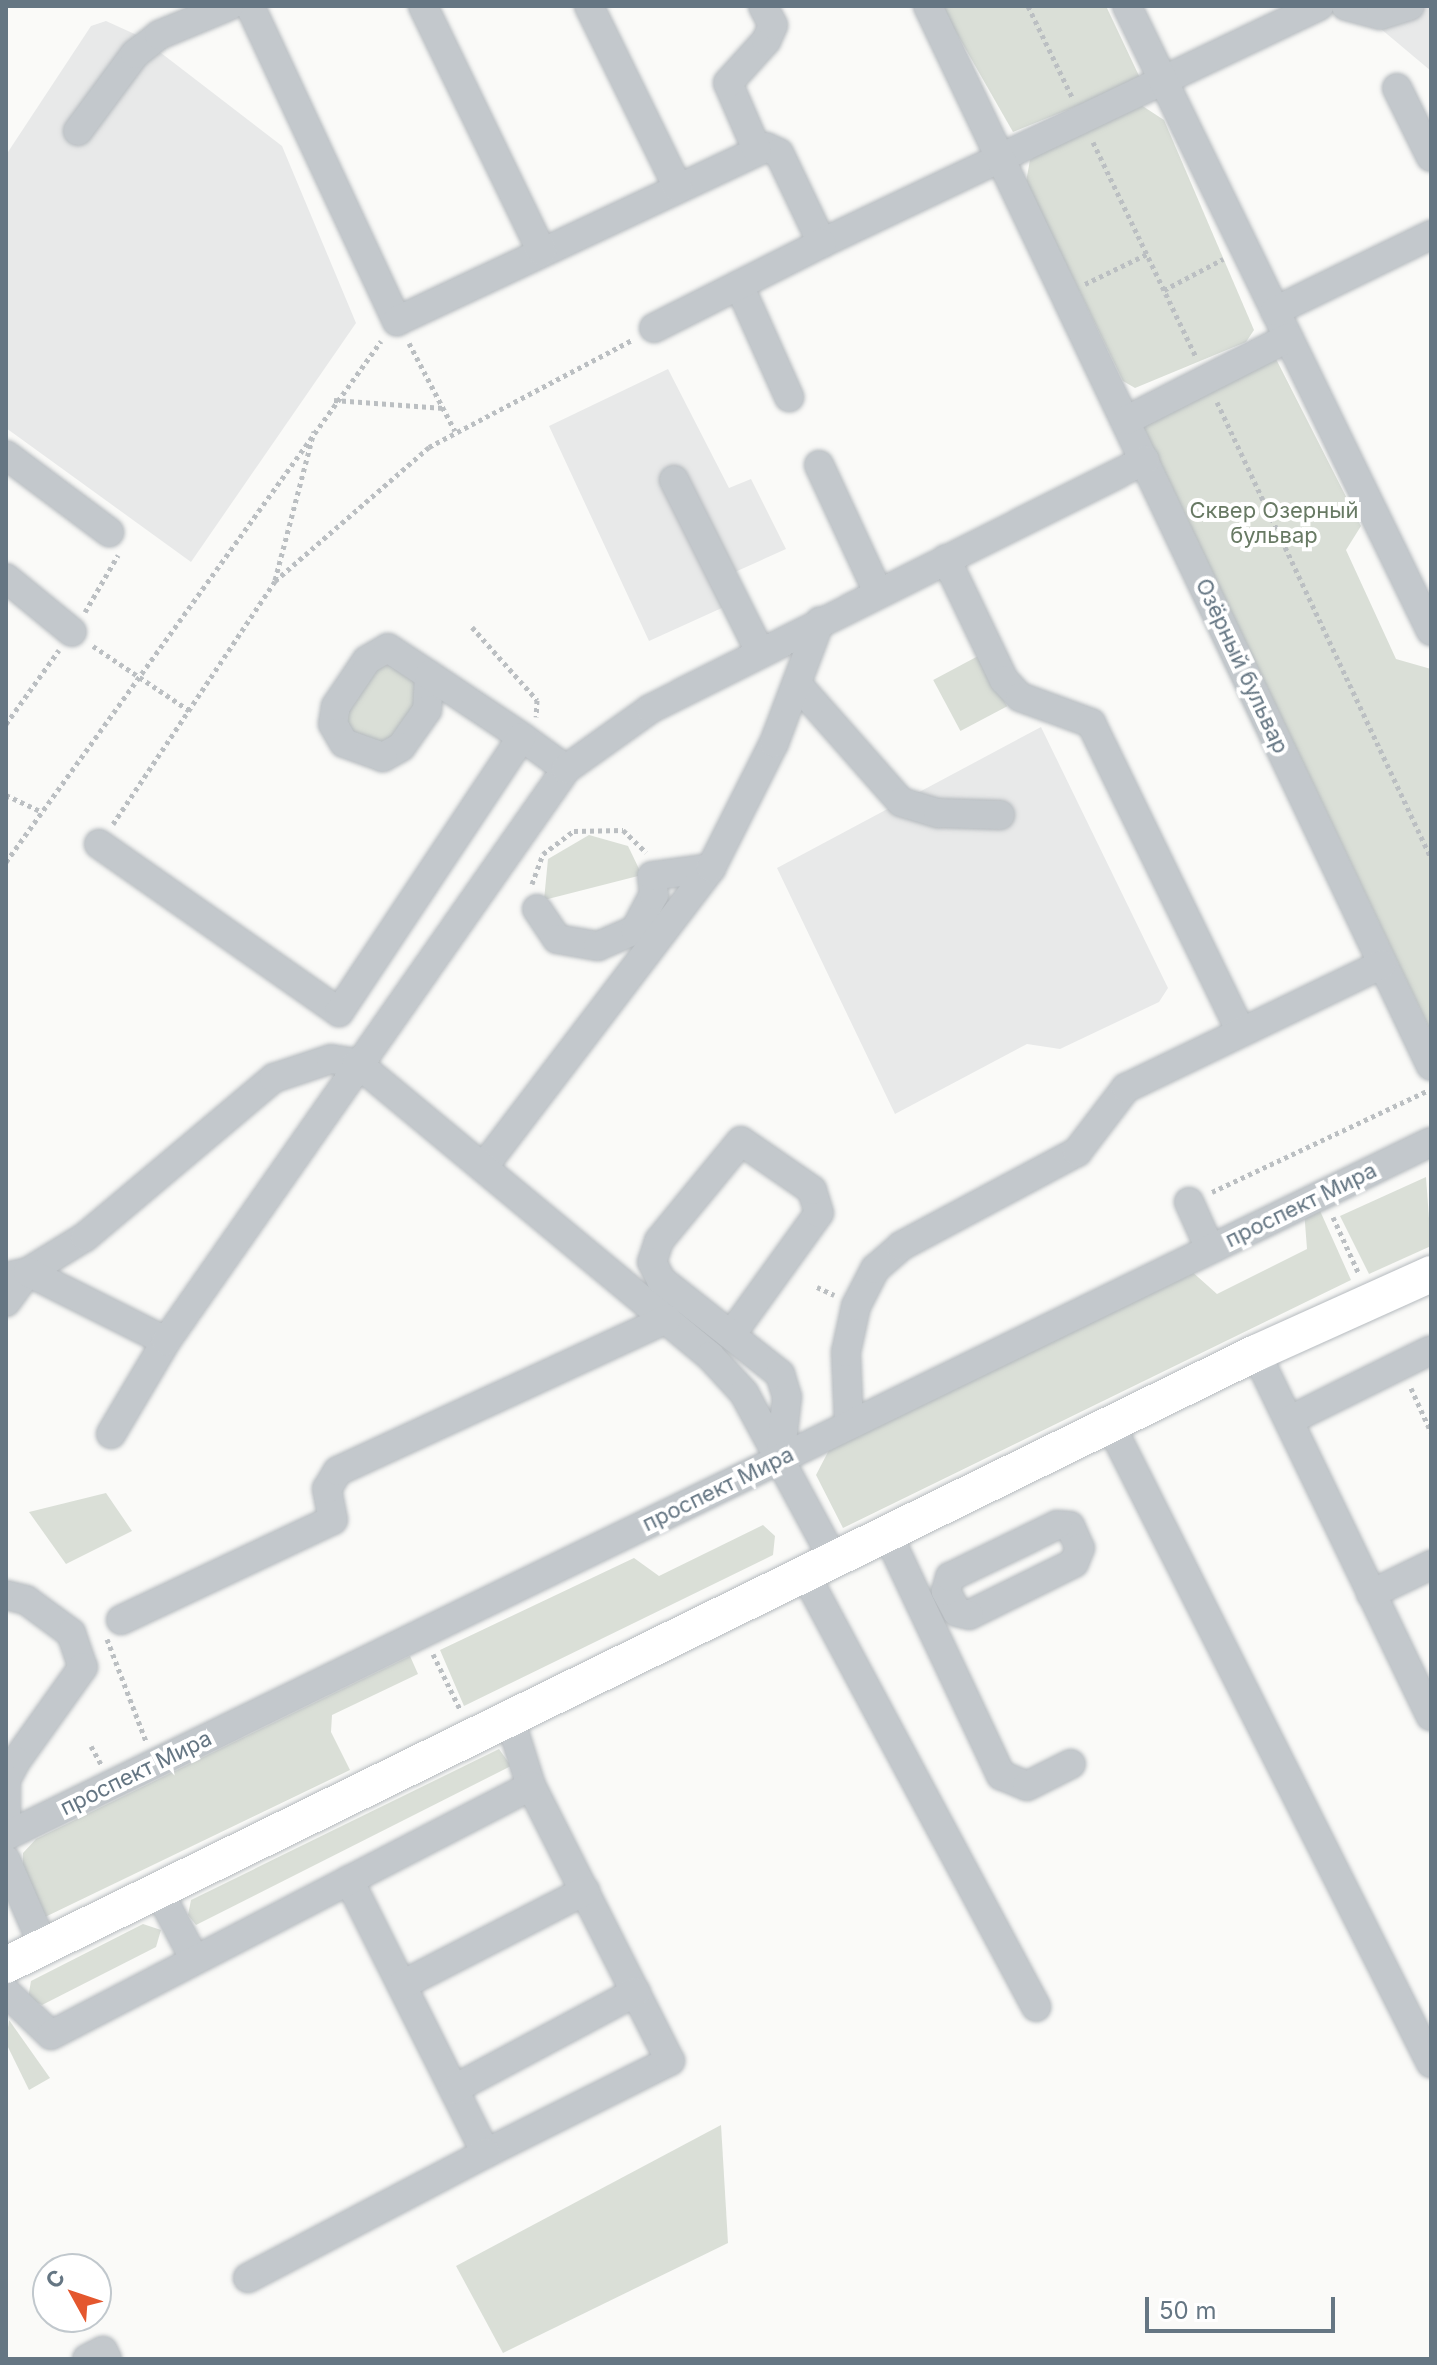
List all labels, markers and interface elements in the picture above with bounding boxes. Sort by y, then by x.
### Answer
park label: Сквер Озерный бульвар [1189,497,1359,548]
street label: Озёрный бульвар [1190,574,1294,758]
street label: проспект Мира [1221,1157,1381,1253]
street label: проспект Мира [638,1441,798,1537]
street label: проспект Мира [56,1725,216,1821]
north arrow [32,2253,112,2333]
text: С [40,2264,70,2293]
scale bar [1149,2281,1339,2331]
text: 50 m [1159,2296,1217,2325]

